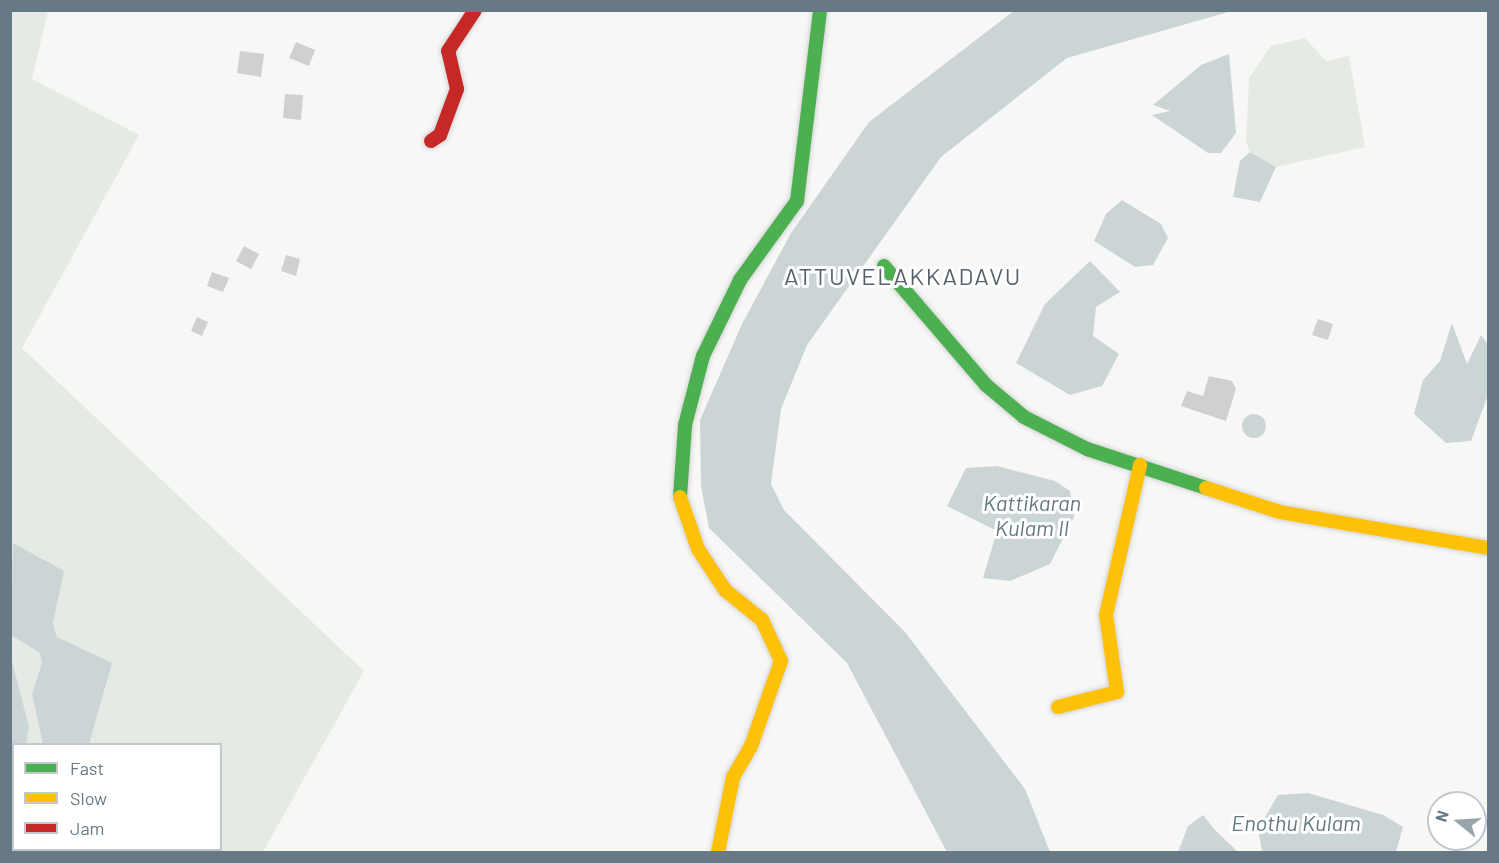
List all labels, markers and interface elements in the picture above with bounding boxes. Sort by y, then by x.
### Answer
district label: ATTUVELAKKADAVU [784,262,1022,290]
water label: Kattikaran Kulam II [983,489,1081,540]
legend [12,743,222,851]
text: Fast [70,757,104,779]
text: Slow [70,787,107,809]
north arrow [1427,791,1487,851]
text: N [1431,808,1452,824]
water label: Enothu Kulam [1231,810,1361,836]
text: Jam [70,817,104,839]

